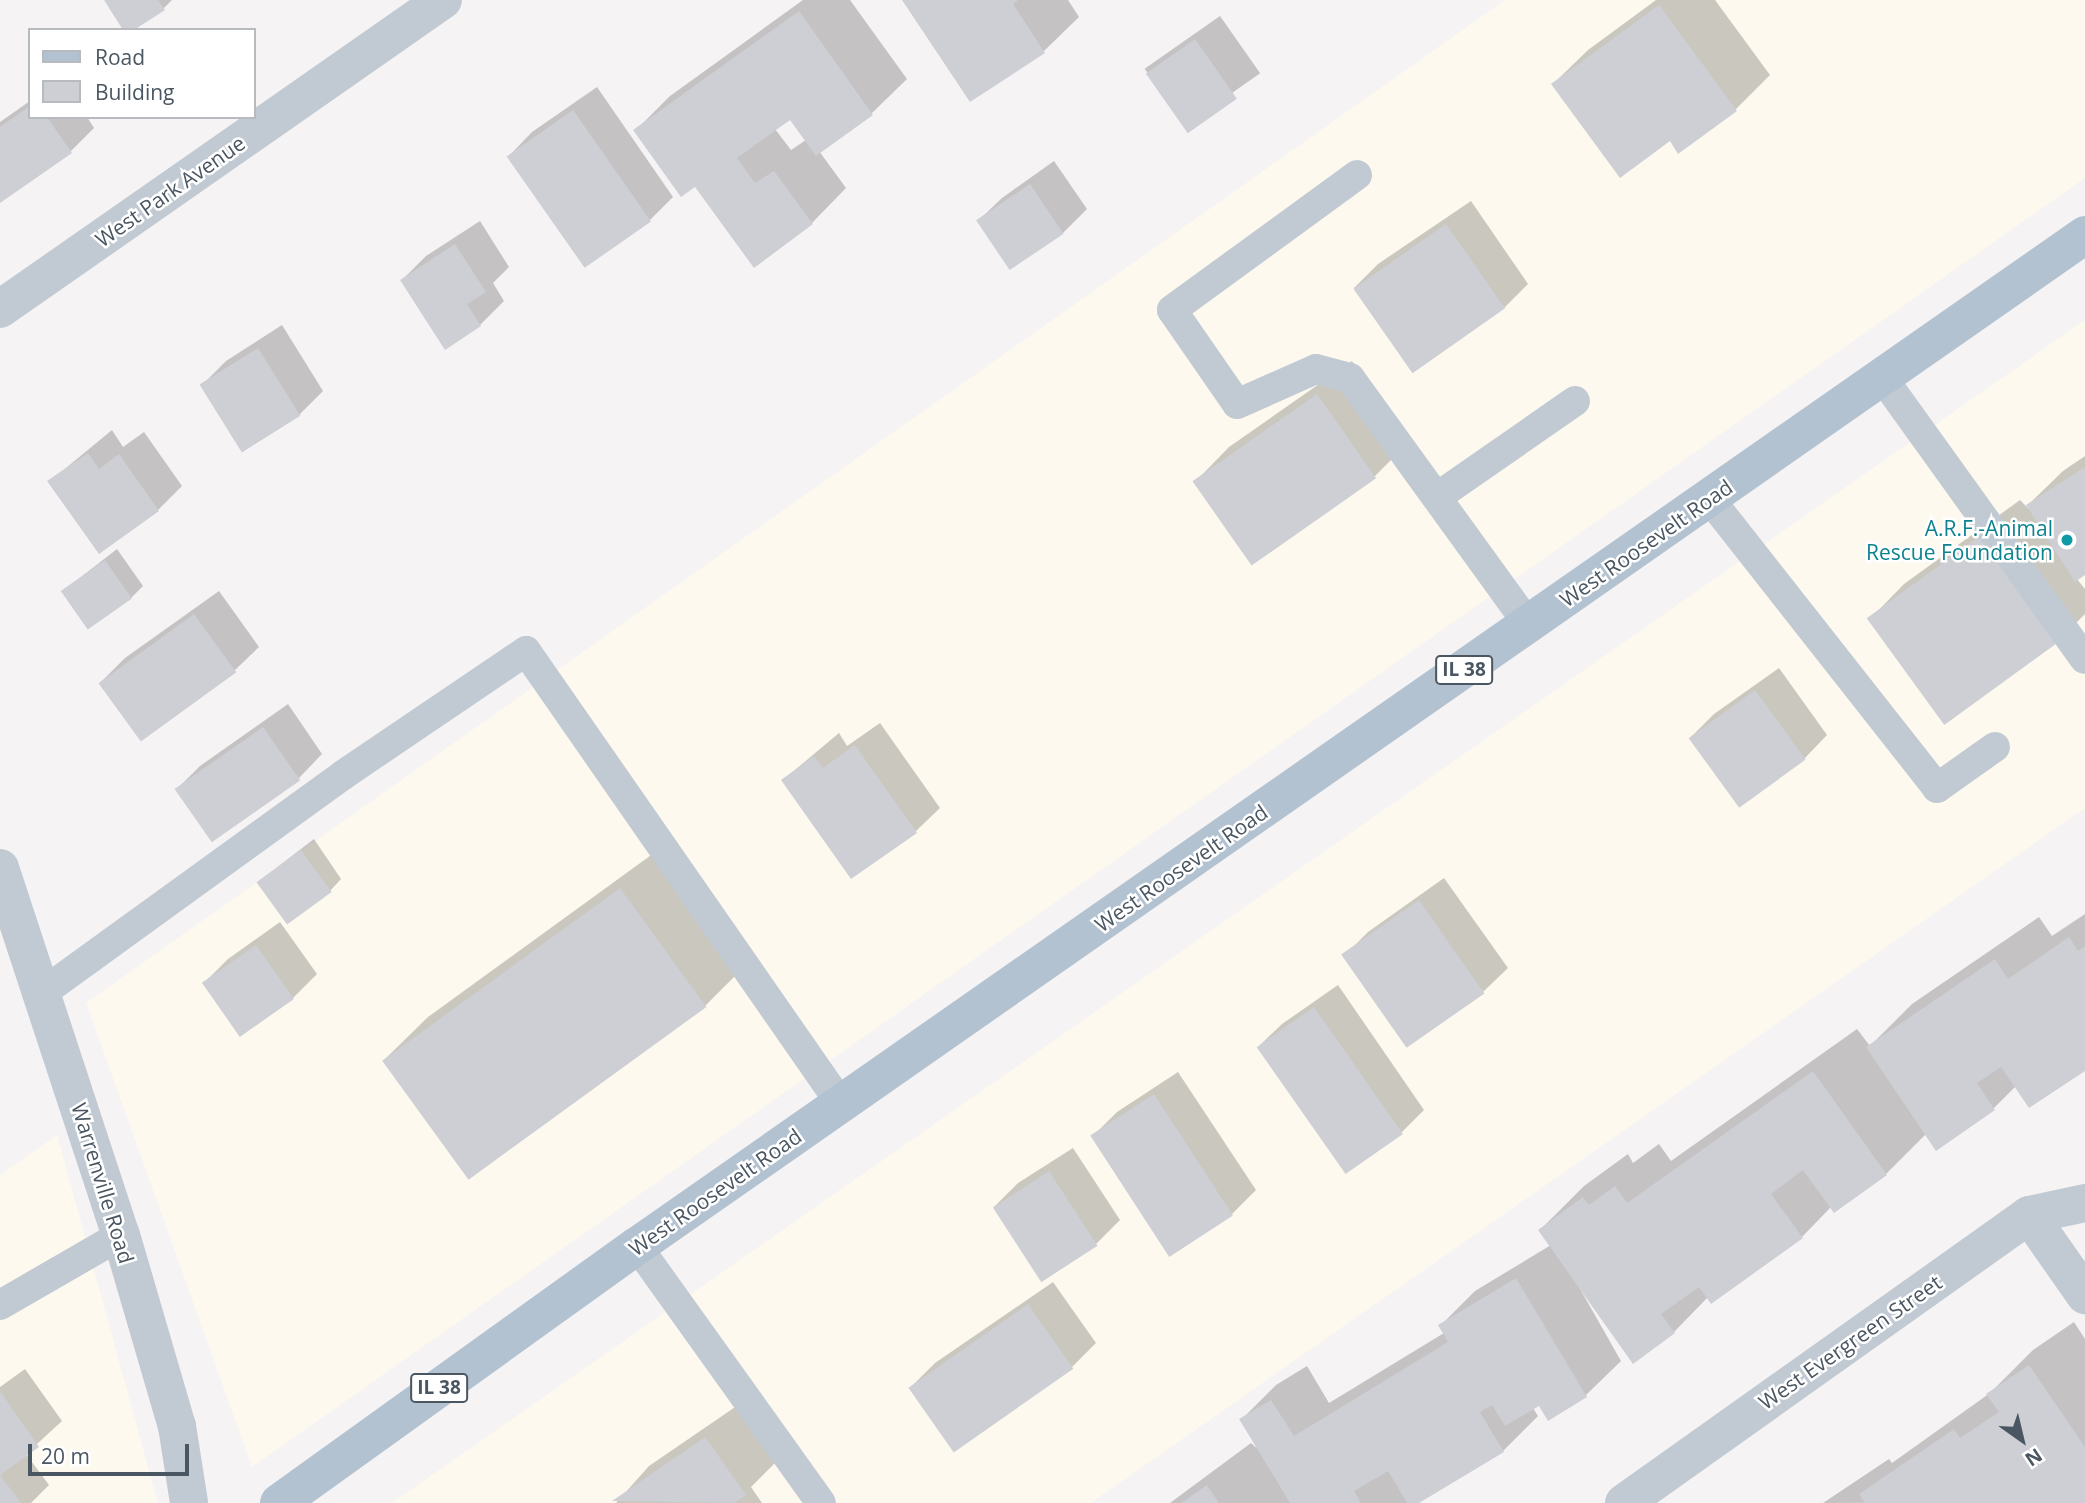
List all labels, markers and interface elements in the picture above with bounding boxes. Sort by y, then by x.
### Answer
legend [28,28,256,119]
text: Road [95,43,145,71]
text: Building [95,78,174,106]
street label: West Park Avenue [90,130,250,252]
street label: West Roosevelt Road [1555,474,1737,612]
place label: A.R.F.-Animal Rescue Foundation [1866,515,2053,565]
marker: A.R.F.-Animal Rescue Foundation [2059,532,2075,548]
road number: IL 38 [1434,654,1494,685]
street label: West Roosevelt Road [1090,799,1272,937]
street label: Warrenville Road [67,1100,139,1266]
street label: West Roosevelt Road [624,1123,806,1261]
street label: West Evergreen Street [1754,1269,1946,1415]
road number: IL 38 [409,1372,469,1404]
north arrow [1987,1405,2057,1475]
scale bar [32,1430,192,1474]
text: 20 m [41,1442,90,1470]
text: N [2020,1442,2047,1473]

